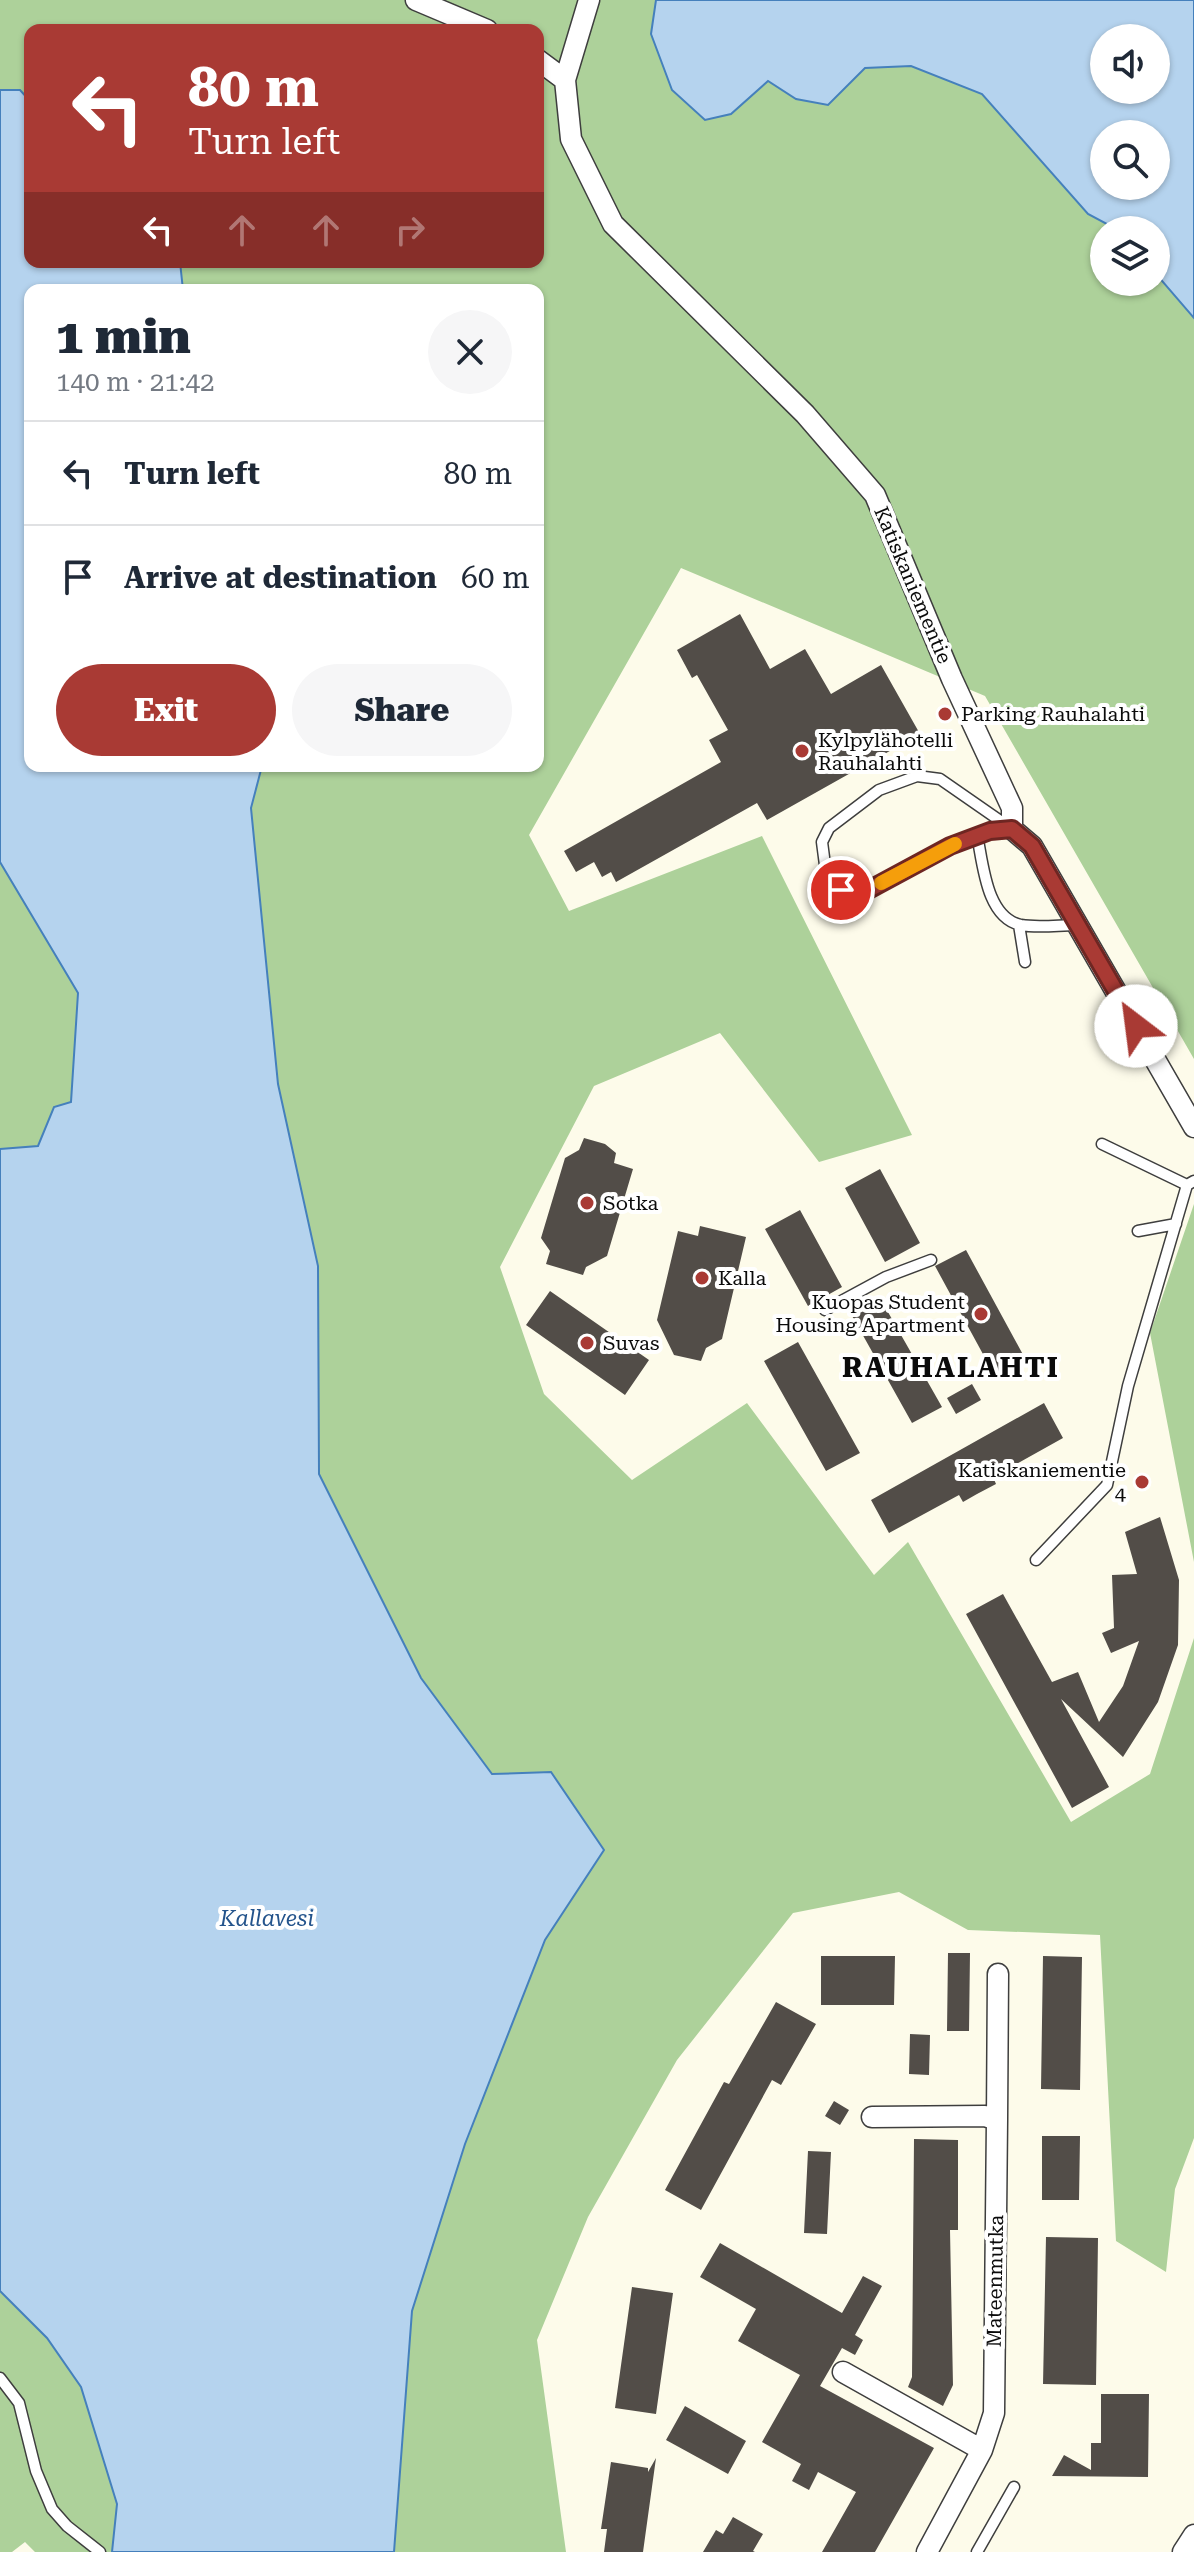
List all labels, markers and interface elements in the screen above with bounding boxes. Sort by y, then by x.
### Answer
map controls [1090,24,1170,296]
button: sound [1090,24,1170,104]
text: 80 m [188,54,319,120]
icon: left [56,56,160,160]
button: search [1090,120,1170,200]
text: Turn left [188,121,340,163]
icon: left [136,208,180,252]
icon: ahead [220,208,264,252]
icon: ahead [304,208,348,252]
icon: right [388,208,432,252]
button: layers [1090,216,1170,296]
text: 1 min [56,309,191,365]
button: close [428,310,512,394]
text: 140 m · 21:42 [56,367,215,397]
icon: left [56,451,100,495]
text: Turn left [124,456,260,491]
text: 80 m [443,456,512,491]
street label: Katiskaniementie [869,503,957,667]
icon: arrive [56,555,100,599]
text: Arrive at destination [124,560,437,595]
text: 60 m [461,560,530,595]
button: Exit [56,664,276,756]
button: Share [292,664,512,756]
place label: Parking Rauhalahti [961,702,1145,726]
marker: Parking Rauhalahti [936,705,954,723]
place label: Kylpylähotelli Rauhalahti [818,728,953,775]
marker: Kylpylähotelli Rauhalahti [793,742,811,760]
pin [807,856,875,924]
icon: arrive [819,868,863,912]
position arrow [1094,984,1178,1068]
place label: Sotka [603,1191,658,1215]
marker: Sotka [578,1194,596,1212]
place label: Kalla [718,1266,766,1290]
marker: Kalla [693,1269,711,1287]
place label: Kuopas Student Housing Apartment [775,1290,966,1337]
marker: Kuopas Student Housing Apartment [972,1305,990,1323]
place label: Suvas [603,1331,659,1355]
marker: Suvas [578,1334,596,1352]
district label: RAUHALAHTI [842,1351,1060,1384]
place label: Katiskaniementie 4 [958,1458,1127,1505]
marker: Katiskaniementie 4 [1133,1473,1151,1491]
water label: Kallavesi [219,1906,314,1931]
street label: Mateenmutka [982,2214,1008,2347]

